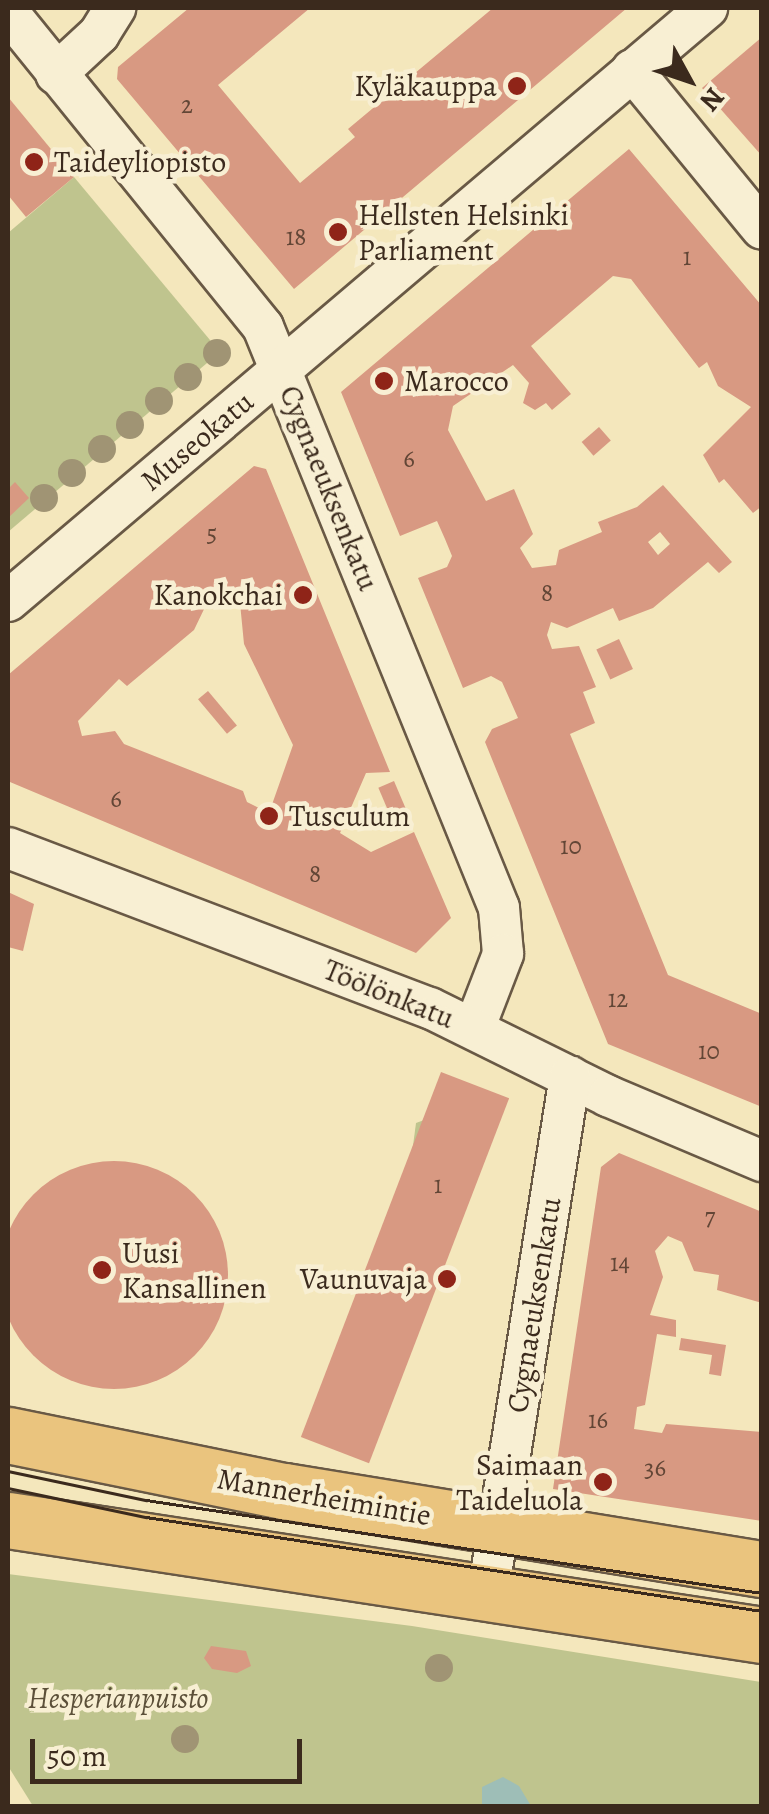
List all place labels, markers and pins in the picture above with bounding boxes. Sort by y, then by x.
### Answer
place label: Kyläkauppa [354,68,497,104]
marker: Kyläkauppa [506,75,528,97]
place label: Taideyliopisto [54,144,226,180]
marker: Taideyliopisto [23,151,45,173]
place label: Hellsten Helsinki Parliament [358,197,569,268]
marker: Hellsten Helsinki Parliament [327,221,349,243]
place label: Marocco [404,363,509,399]
marker: Marocco [373,370,395,392]
place label: Kanokchai [154,577,283,613]
marker: Kanokchai [292,584,314,606]
place label: Tusculum [289,798,410,834]
marker: Tusculum [258,805,280,827]
place label: Uusi Kansallinen [122,1235,266,1306]
marker: Uusi Kansallinen [91,1259,113,1281]
place label: Vaunuvaja [300,1261,427,1297]
marker: Vaunuvaja [436,1268,458,1290]
place label: Saimaan Taideluola [456,1447,583,1518]
marker: Saimaan Taideluola [592,1471,614,1493]

